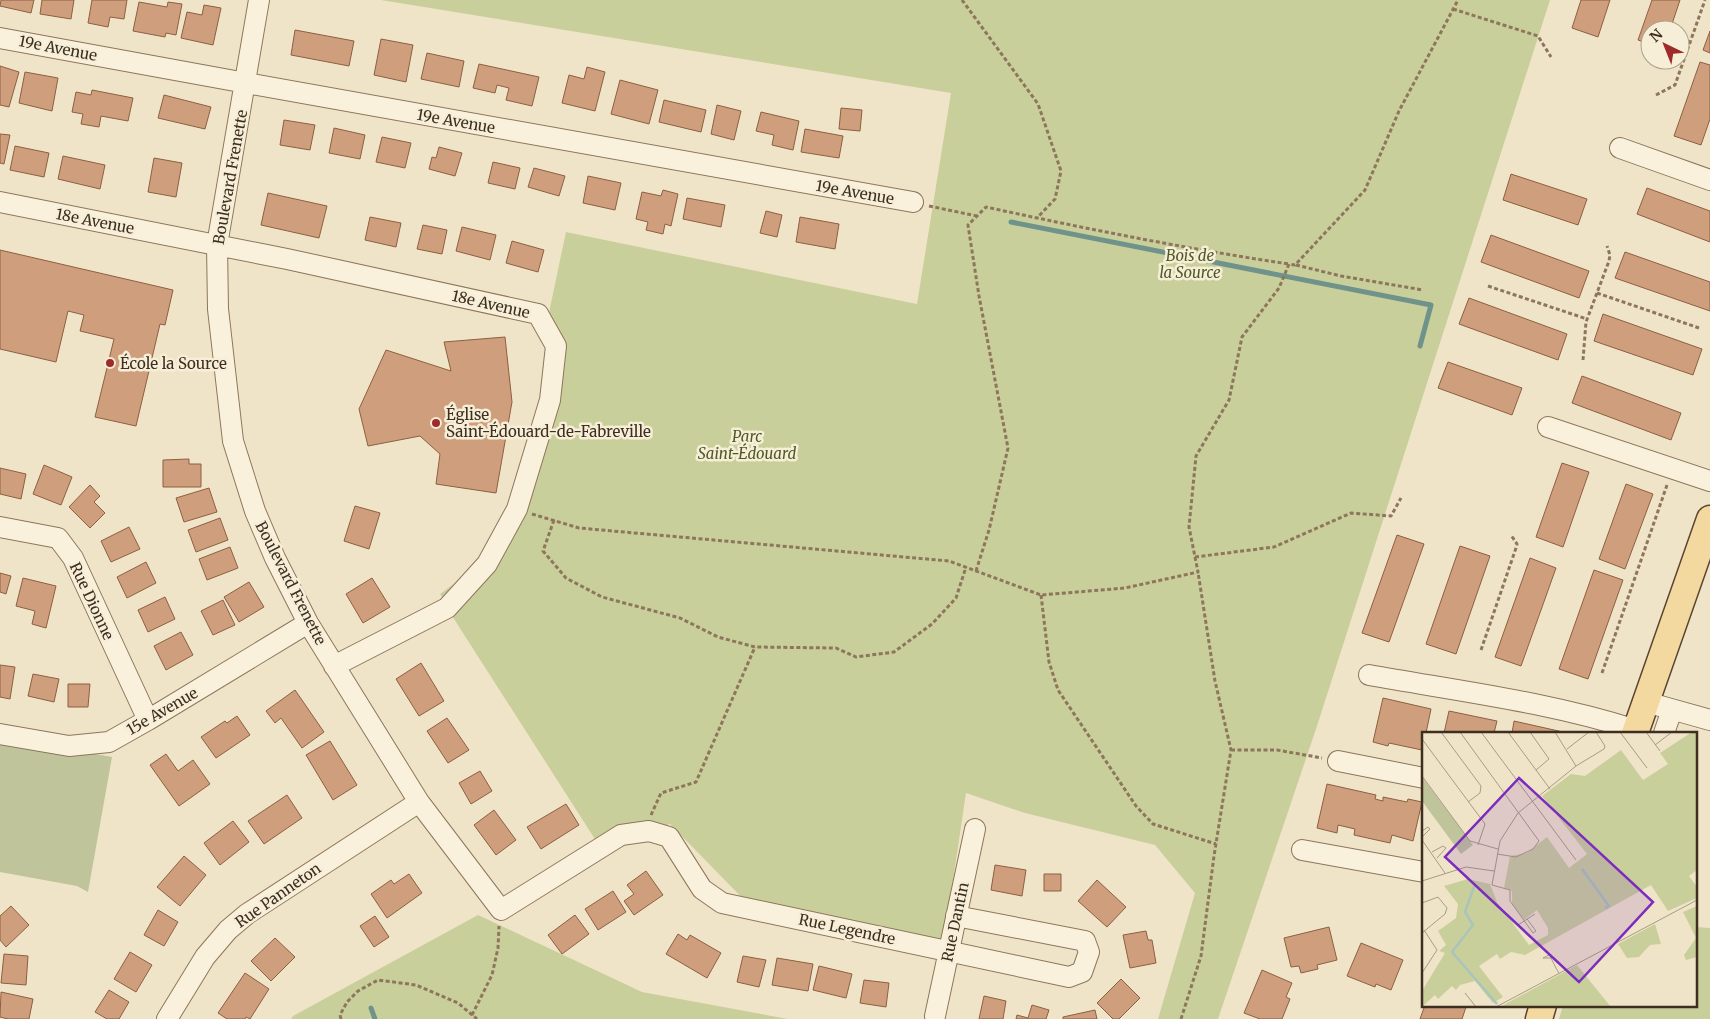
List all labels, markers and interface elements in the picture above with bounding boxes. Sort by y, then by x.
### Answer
north arrow [1640,20,1690,70]
text: N [1646,25,1666,46]
street label: 19e Avenue [17,31,99,65]
street label: 19e Avenue [415,105,497,137]
street label: Boulevard Frenette [209,108,251,246]
street label: 19e Avenue [814,176,896,208]
street label: 18e Avenue [54,204,136,238]
park label: Bois de la Source [1159,246,1221,282]
street label: 18e Avenue [450,286,532,322]
place label: École la Source [120,353,227,373]
marker: École la Source [104,357,116,369]
place label: Église Saint-Édouard-de-Fabreville [446,404,651,441]
marker: Église Saint-Édouard-de-Fabreville [430,417,442,429]
park label: Parc Saint-Édouard [698,427,796,463]
street label: Boulevard Frenette [252,518,331,648]
street label: Rue Dionne [66,559,118,643]
street label: 15e Avenue [123,683,201,739]
inset map [1422,732,1698,1006]
street label: Rue Panneton [231,858,325,932]
street label: Rue Dantin [937,880,973,963]
street label: Rue Legendre [797,909,897,949]

